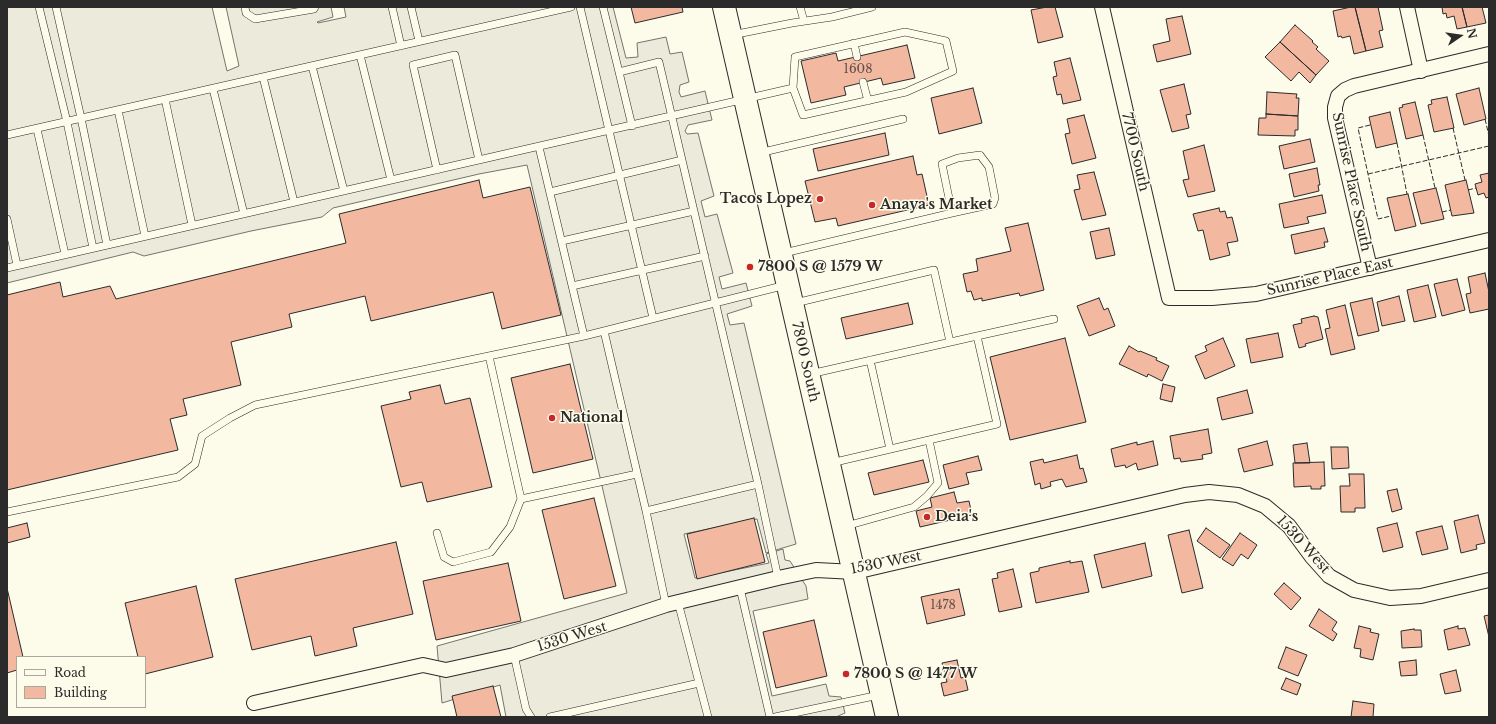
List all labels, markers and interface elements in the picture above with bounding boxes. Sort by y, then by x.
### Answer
north arrow [1440,16,1480,56]
text: N [1464,27,1480,40]
house number: 1608 [844,63,872,77]
street label: 7700 South [1118,111,1152,193]
street label: Sunrise Place South [1328,111,1374,253]
place label: Tacos Lopez [720,191,812,207]
marker: Tacos Lopez [815,194,825,204]
place label: Anaya's Market [880,197,992,213]
marker: Anaya's Market [867,200,877,210]
street label: Sunrise Place East [1265,254,1395,300]
place label: 7800 S @ 1579 W [758,259,883,275]
marker: 7800 S @ 1579 W [745,262,755,272]
street label: 7800 South [788,320,822,404]
place label: National [560,410,624,426]
marker: National [547,413,557,423]
place label: Deia's [935,509,978,525]
marker: Deia's [922,512,932,522]
street label: 1530 West [1273,513,1333,577]
street label: 1530 West [849,548,923,578]
house number: 1478 [930,599,956,613]
street label: 1530 West [535,618,609,656]
legend [16,656,146,708]
text: Road [54,665,86,680]
place label: 7800 S @ 1477 W [854,666,977,682]
marker: 7800 S @ 1477 W [841,669,851,679]
text: Building [54,685,107,700]

